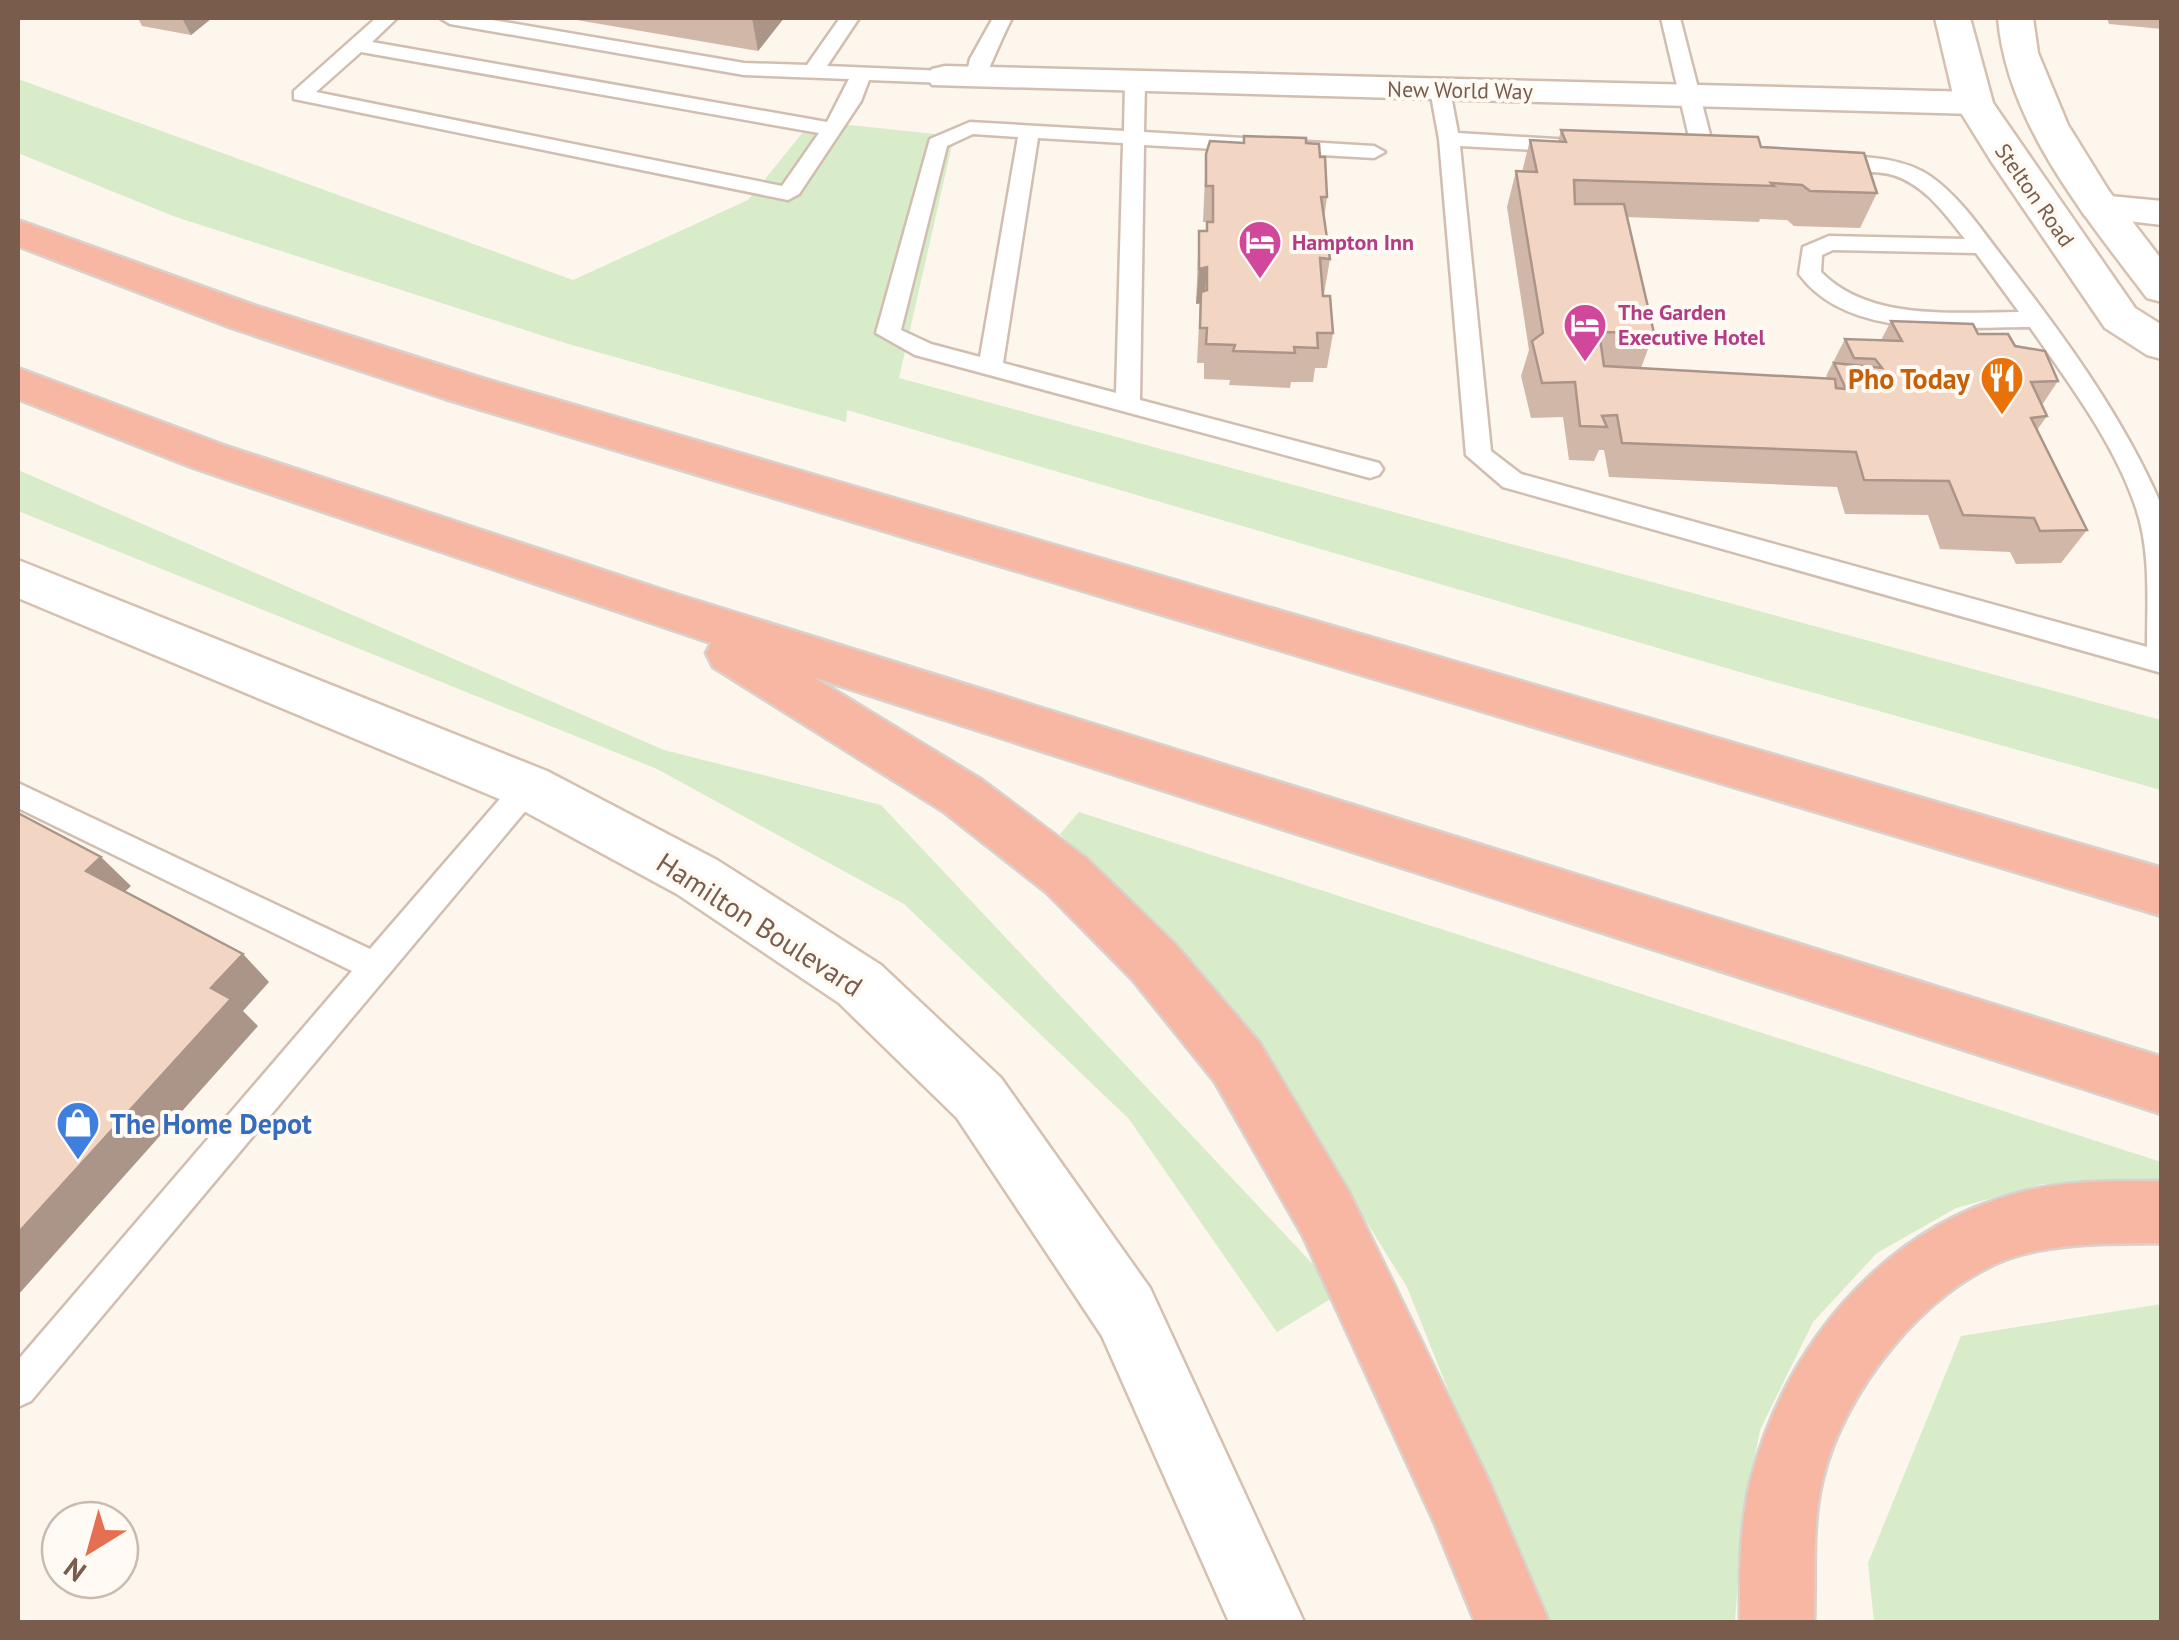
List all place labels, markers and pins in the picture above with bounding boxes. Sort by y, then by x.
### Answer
hotel icon: Hampton Inn [1237,219,1283,280]
place label: Hampton Inn [1292,228,1414,256]
place label: The Garden Executive Hotel [1618,298,1765,351]
hotel icon: The Garden Executive Hotel [1562,302,1608,363]
restaurant icon: Pho Today [1979,355,2025,416]
place label: Pho Today [1848,360,1971,397]
shop icon: The Home Depot [55,1100,101,1161]
place label: The Home Depot [110,1105,312,1142]

